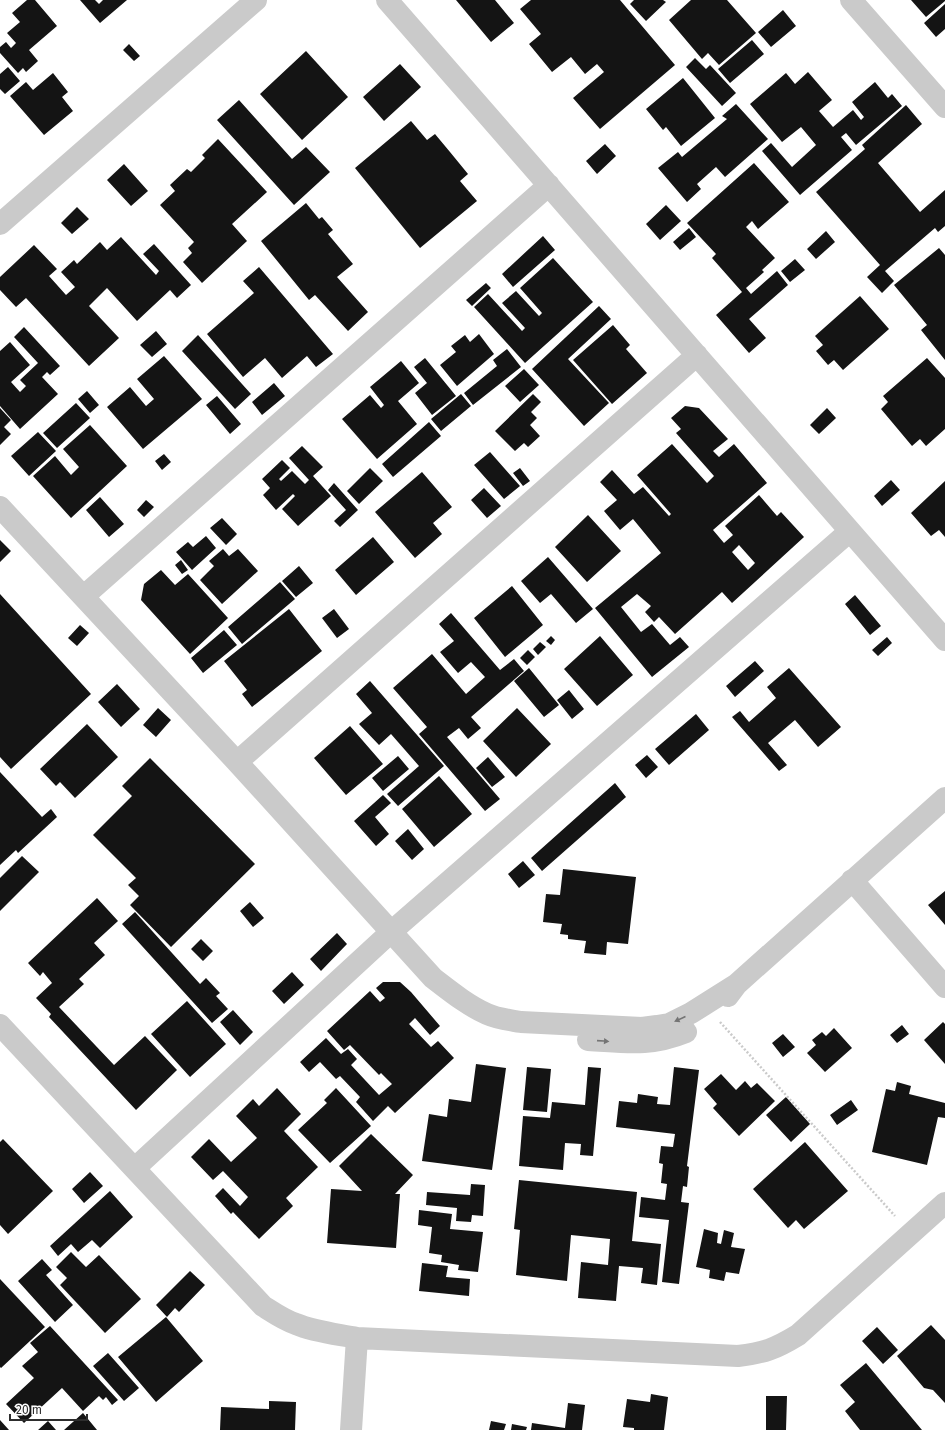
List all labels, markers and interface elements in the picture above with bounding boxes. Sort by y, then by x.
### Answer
one-way arrow [674,1016,685,1022]
one-way arrow [597,1037,609,1044]
scale bar [10,1396,87,1422]
text: 20 m [16,1403,42,1417]

